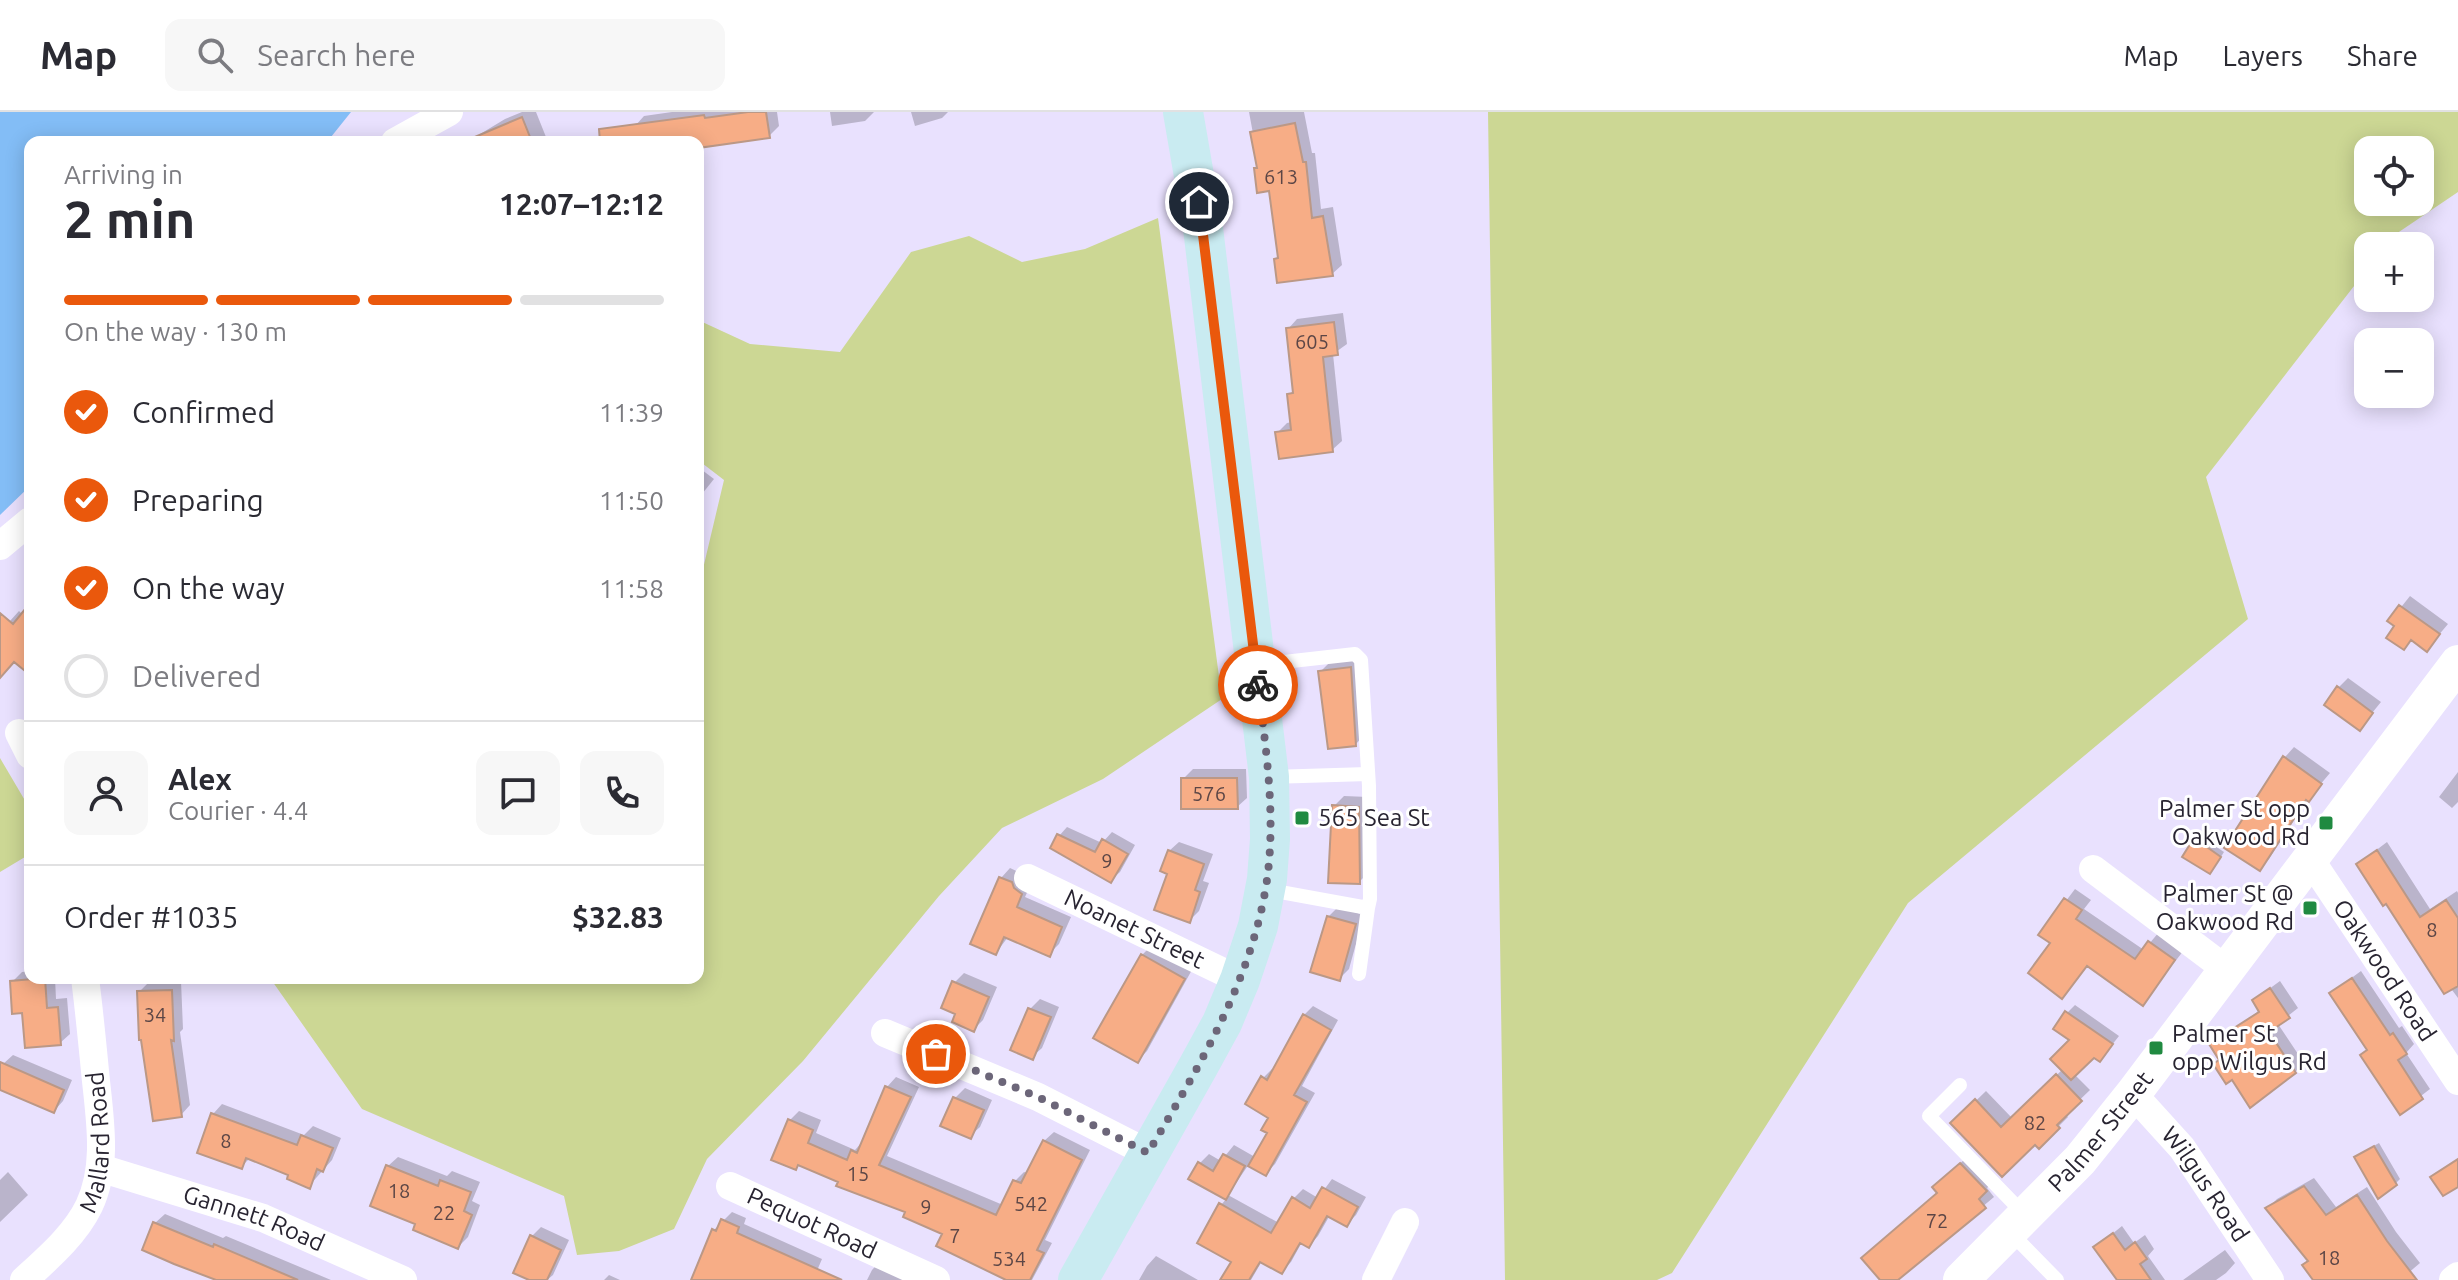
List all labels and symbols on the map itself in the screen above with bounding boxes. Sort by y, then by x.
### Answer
house number: 613 [1264,165,1298,188]
pin [1165,168,1233,236]
house number: 605 [1295,330,1329,353]
courier [1218,645,1298,725]
house number: 576 [1192,782,1226,805]
place label: Palmer St opp Oakwood Rd [2159,795,2310,850]
place label: 565 Sea St [1318,804,1430,831]
marker: 565 Sea St [1293,809,1311,827]
marker: Palmer St opp Oakwood Rd [2317,814,2335,832]
house number: 9 [1101,849,1113,872]
place label: Palmer St @ Oakwood Rd [2156,880,2294,935]
street label: Noanet Street [1060,883,1210,974]
street label: Oakwood Road [2328,894,2442,1046]
marker: Palmer St @ Oakwood Rd [2301,899,2319,917]
house number: 8 [2426,918,2438,941]
house number: 34 [144,1003,166,1026]
pin [902,1020,970,1088]
place label: Palmer St opp Wilgus Rd [2172,1020,2327,1075]
marker: Palmer St opp Wilgus Rd [2147,1039,2165,1057]
street label: Palmer Street [2042,1066,2158,1197]
street label: Mallard Road [74,1070,114,1217]
house number: 82 [2024,1111,2046,1134]
street label: Wilgus Road [2156,1121,2255,1247]
house number: 8 [220,1129,232,1152]
house number: 15 [847,1162,869,1185]
house number: 18 [388,1179,410,1202]
street label: Gannett Road [180,1180,329,1257]
street label: Pequot Road [743,1182,881,1264]
house number: 542 [1014,1192,1048,1215]
house number: 9 [920,1195,932,1218]
house number: 22 [433,1201,455,1224]
house number: 72 [1926,1209,1948,1232]
house number: 7 [949,1224,961,1247]
house number: 18 [2318,1246,2340,1269]
house number: 534 [992,1247,1026,1270]

